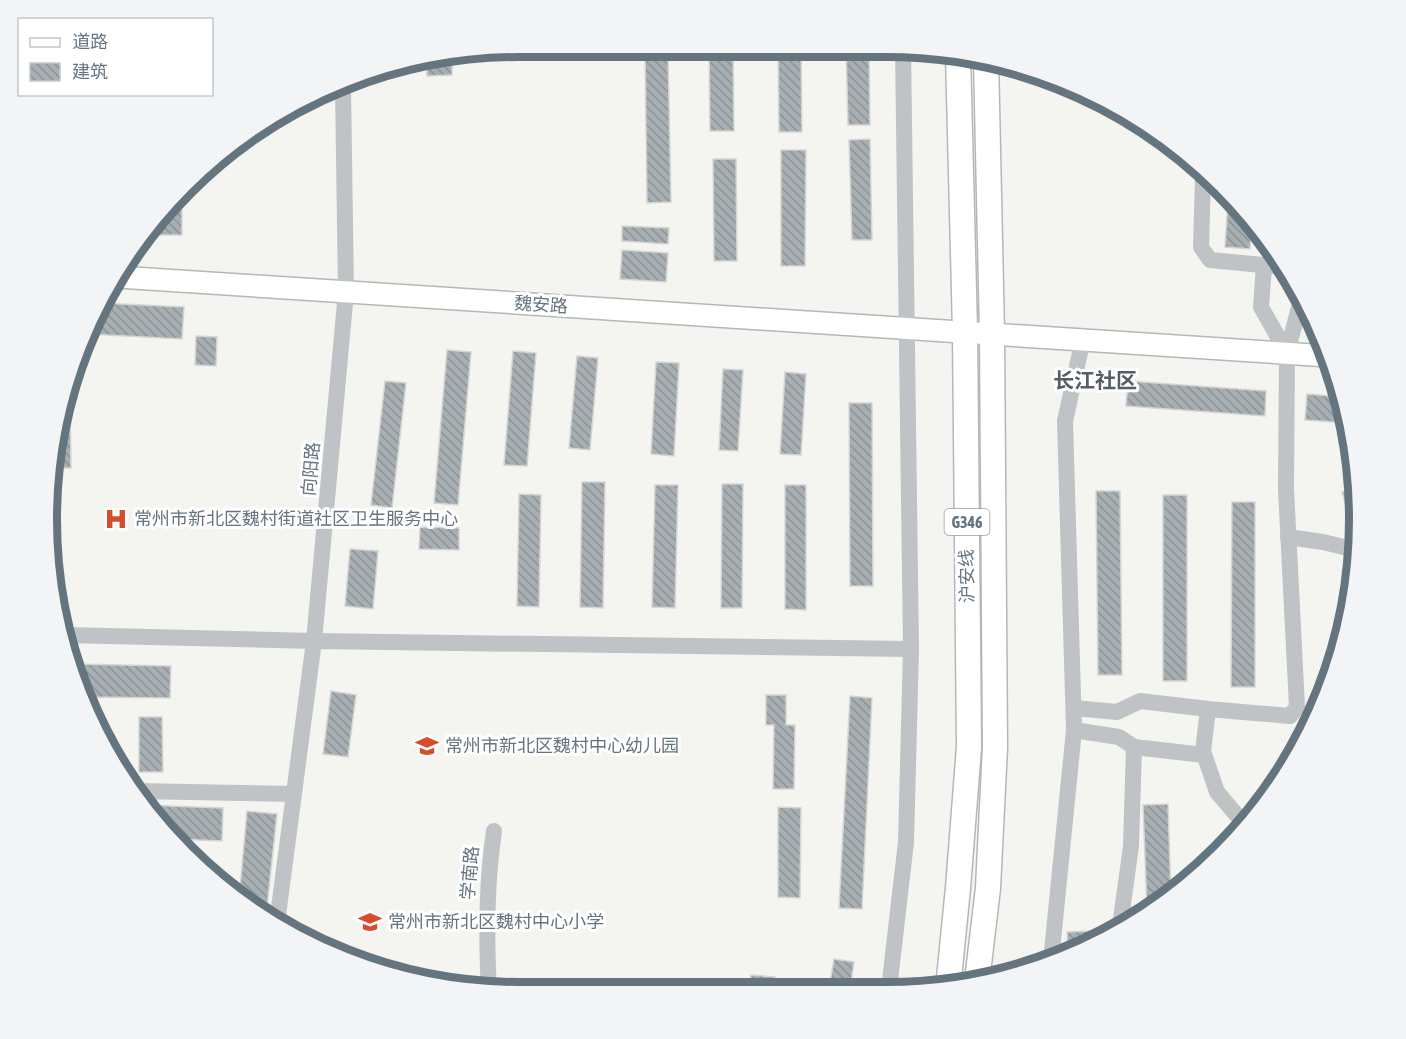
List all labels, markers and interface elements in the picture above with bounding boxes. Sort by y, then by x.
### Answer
legend [18,18,213,96]
text: 道路 [72,31,108,52]
text: 建筑 [72,61,108,82]
street label: 魏安路 [513,292,569,317]
district label: 长江社区 [1053,368,1137,392]
street label: 向阳路 [298,441,323,497]
hospital icon: 常州市新北区魏村街道社区卫生服务中心 [103,506,129,532]
place label: 常州市新北区魏村街道社区卫生服务中心 [134,508,458,529]
road number: G346 [944,509,990,535]
street label: 沪安线 [956,549,977,603]
school or university icon: 常州市新北区魏村中心幼儿园 [414,733,440,759]
place label: 常州市新北区魏村中心幼儿园 [445,735,679,756]
street label: 学南路 [457,845,482,901]
school or university icon: 常州市新北区魏村中心小学 [357,909,383,935]
place label: 常州市新北区魏村中心小学 [388,911,604,932]

